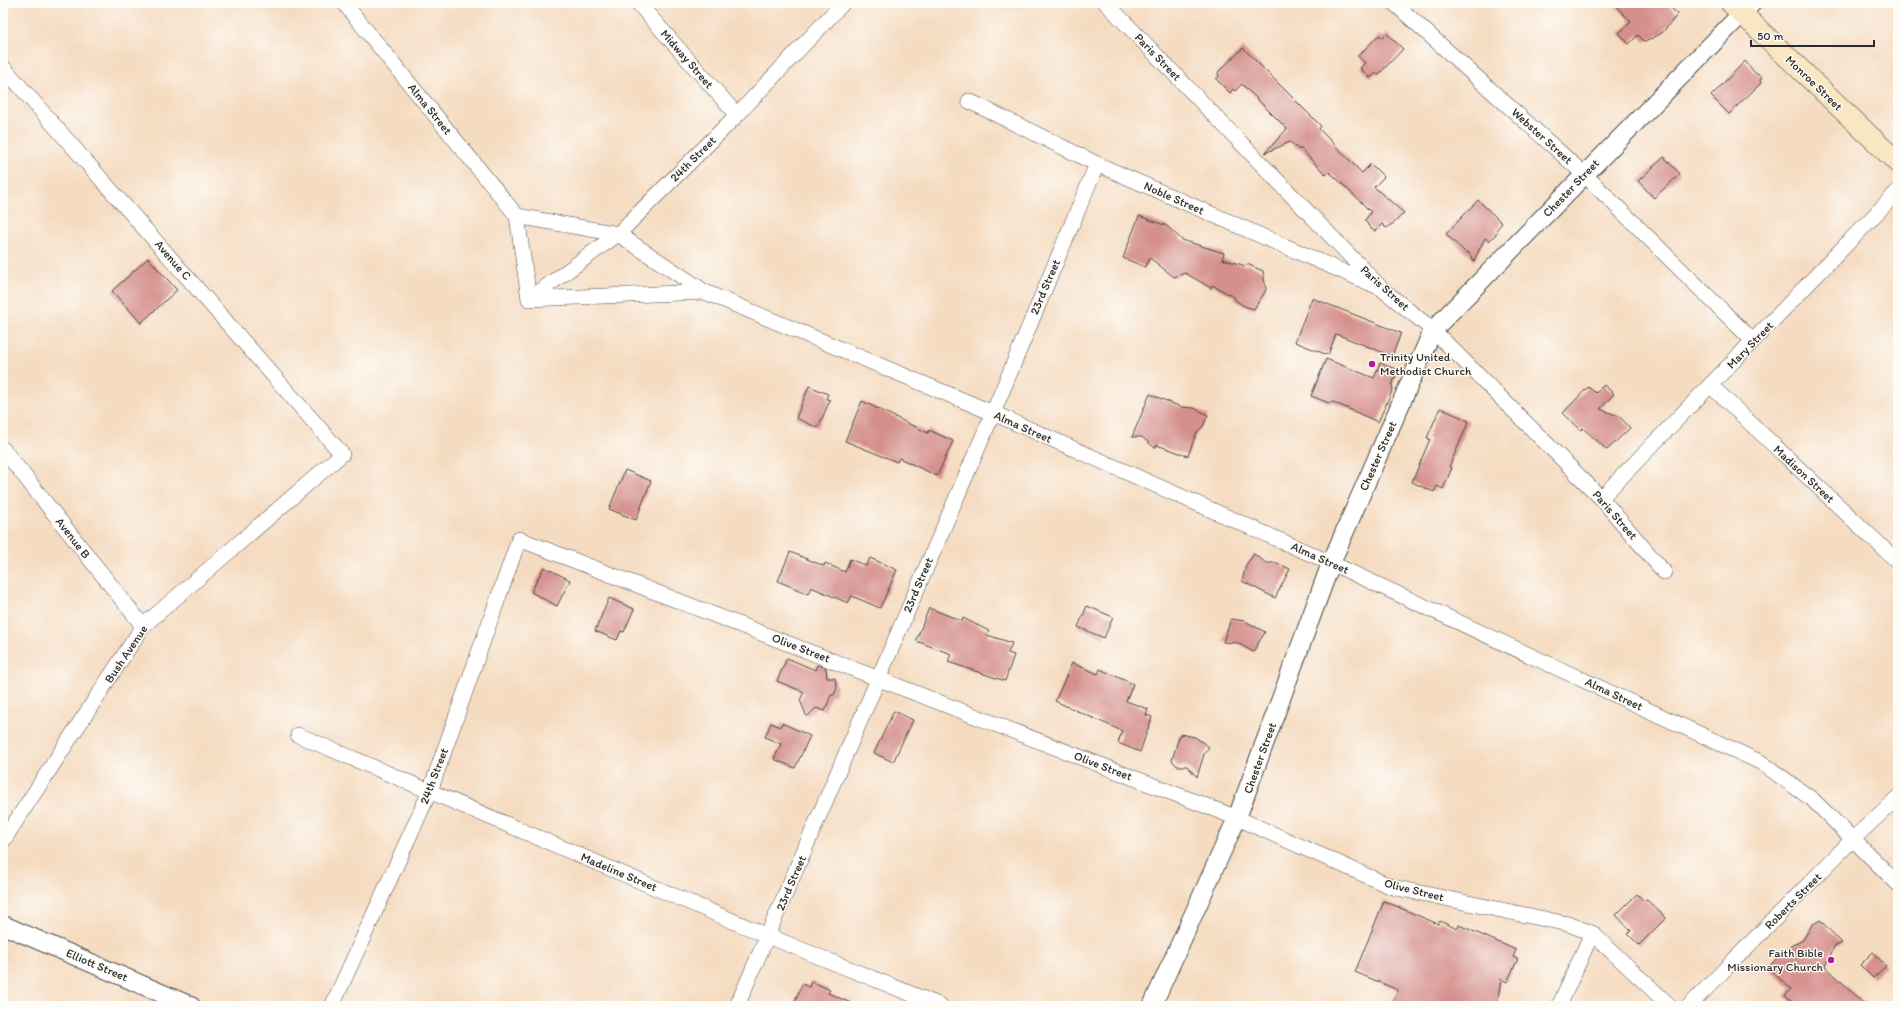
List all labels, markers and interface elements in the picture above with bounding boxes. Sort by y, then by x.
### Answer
scale bar [1751,22,1874,48]
street label: Midway Street [658,27,717,92]
text: 50 m [1757,29,1783,43]
street label: Paris Street [1132,30,1184,84]
street label: Monroe Street [1783,52,1846,114]
street label: Alma Street [405,81,455,138]
street label: Webster Street [1509,105,1576,167]
street label: 24th Street [667,133,719,185]
street label: Chester Street [1540,156,1602,220]
street label: Noble Street [1142,179,1207,218]
street label: Avenue C [152,237,194,283]
street label: 23rd Street [1027,257,1063,317]
street label: Paris Street [1358,263,1413,314]
street label: Mary Street [1724,318,1776,372]
place label: Trinity United Methodist Church [1380,350,1472,378]
marker: Trinity United Methodist Church [1367,359,1377,369]
street label: Alma Street [992,408,1054,446]
street label: Chester Street [1356,418,1400,493]
street label: Madison Street [1771,442,1838,506]
street label: Paris Street [1590,488,1640,543]
street label: Avenue B [53,515,93,561]
street label: Alma Street [1289,539,1351,577]
street label: 23rd Street [900,555,936,615]
street label: Bush Avenue [102,622,151,686]
street label: Olive Street [770,631,833,666]
street label: Alma Street [1583,675,1645,714]
street label: Chester Street [1241,720,1280,796]
street label: 24th Street [417,746,451,806]
street label: Olive Street [1072,749,1135,784]
street label: Madeline Street [579,850,660,895]
street label: 23rd Street [773,853,809,913]
street label: Roberts Street [1762,869,1825,932]
street label: Olive Street [1383,876,1446,904]
street label: Elliott Street [64,946,131,985]
place label: Faith Bible Missionary Church [1727,946,1824,974]
marker: Faith Bible Missionary Church [1826,955,1836,965]

